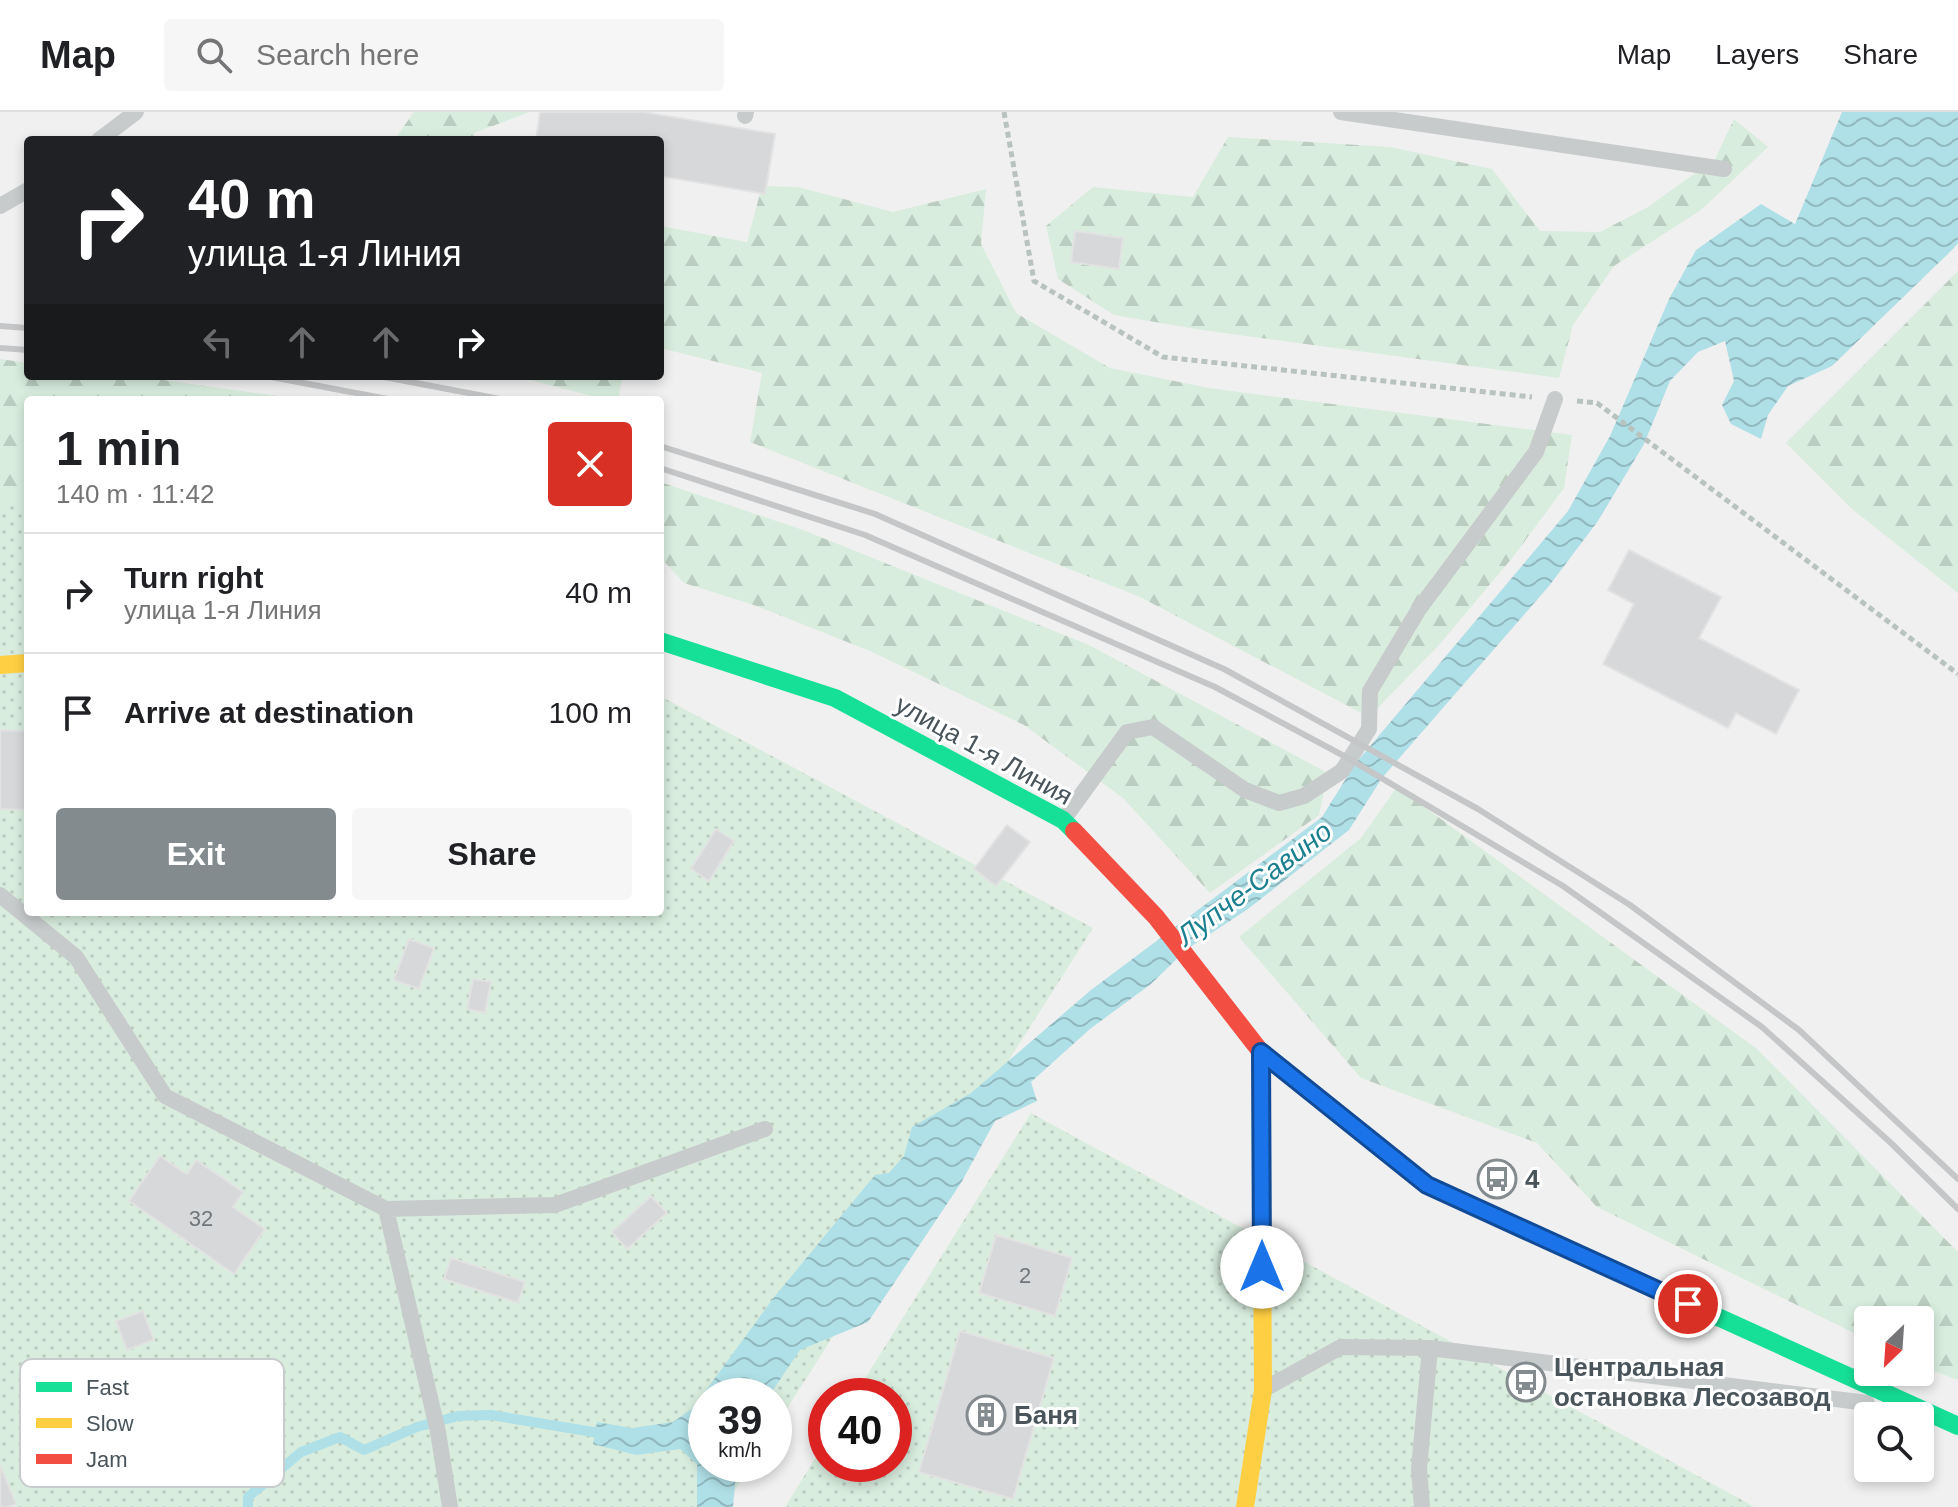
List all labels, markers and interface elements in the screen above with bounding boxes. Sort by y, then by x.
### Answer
search box [164,19,724,91]
icon: search [192,33,236,77]
text: Map [40,34,116,76]
text: Search here [256,38,419,71]
text: Map [1617,39,1671,70]
text: Layers [1715,39,1799,70]
text: Share [1843,39,1918,70]
text: 40 m [188,167,316,230]
icon: right [56,168,160,272]
text: улица 1-я Линия [188,233,462,274]
icon: left [196,320,240,364]
icon: ahead [280,320,324,364]
icon: ahead [364,320,408,364]
icon: right [448,320,492,364]
text: 1 min [56,422,181,475]
button: close [548,422,632,506]
text: 140 m · 11:42 [56,479,215,509]
text: Turn right [124,561,263,594]
icon: right [56,571,100,615]
text: 40 m [565,576,632,609]
text: улица 1-я Линия [124,595,322,625]
street label: улица 1-я Линия [890,689,1078,811]
icon: arrive [56,691,100,735]
text: Arrive at destination [124,696,414,729]
text: 100 m [549,696,632,729]
button: Exit [56,808,336,900]
button: Share [352,808,632,900]
water label: Лупче-Савино [1169,815,1338,953]
bus stop icon: 4 [1476,1158,1518,1200]
place label: 4 [1525,1164,1540,1194]
house number: 32 [189,1206,213,1231]
position arrow [1220,1225,1304,1309]
house number: 2 [1019,1263,1031,1288]
pin [1654,1270,1722,1338]
icon: arrive [1666,1282,1710,1326]
north arrow [1854,1306,1934,1386]
map controls [1854,1306,1934,1482]
place label: Центральная остановка Лесозавод [1554,1352,1831,1412]
legend [20,1359,284,1487]
bus stop icon: Центральная остановка Лесозавод [1505,1361,1547,1403]
text: Fast [86,1375,129,1400]
speed limit sign: 40 [808,1378,912,1482]
building icon: Баня [965,1394,1007,1436]
text: 39 [718,1398,762,1442]
place label: Баня [1014,1400,1078,1430]
button: search [1854,1402,1934,1482]
text: Slow [86,1411,134,1436]
text: km/h [718,1439,762,1461]
text: Jam [86,1447,128,1472]

